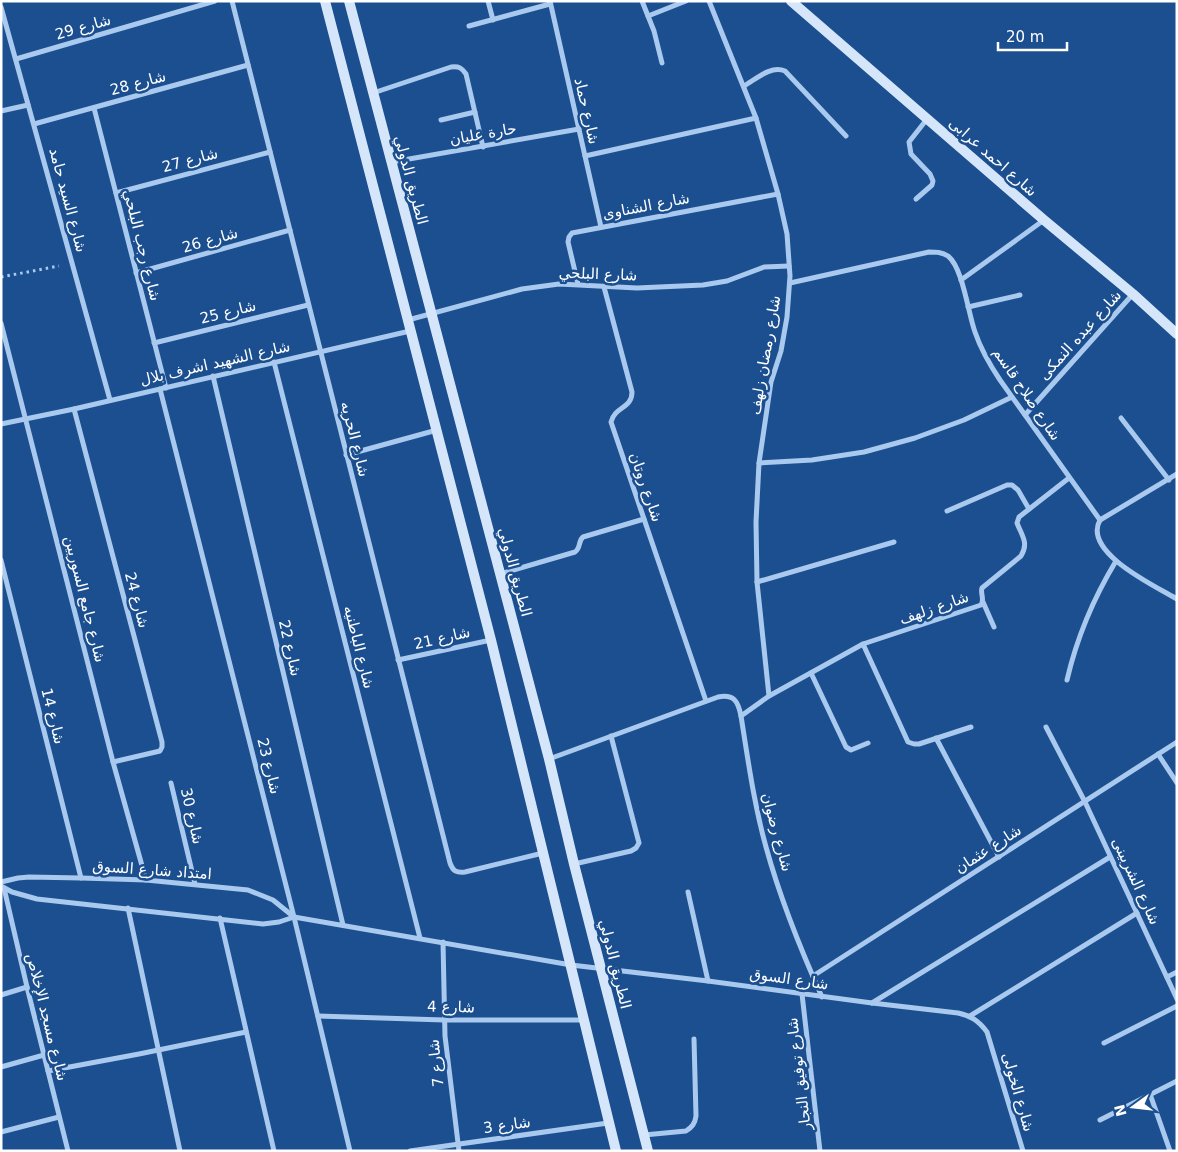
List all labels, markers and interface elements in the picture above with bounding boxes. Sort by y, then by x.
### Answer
street label: شارع 29 [53,10,113,44]
scale bar [998,20,1067,52]
text: 20 m [1006,28,1044,46]
street label: شارع 28 [108,67,168,99]
street label: شارع حماد [571,76,603,146]
street label: شارع احمد عرابى [945,114,1041,200]
street label: حارة عليان [448,119,518,149]
street label: الطريق الدولي [389,133,432,227]
street label: شارع 27 [160,144,220,176]
street label: شارع السيد حامد [45,146,91,254]
street label: شارع رجب البلحي [118,187,165,303]
street label: شارع الشناوى [601,189,691,223]
street label: شارع 26 [180,223,240,257]
street label: شارع البلحي [558,264,638,285]
street label: شارع عبده النمكى [1035,286,1125,384]
street label: شارع رمضان زلهف [746,294,784,416]
street label: شارع 25 [198,296,258,328]
street label: شارع الشهيد اشرف بلال [138,337,292,389]
street label: شارع صلاح قاسم [989,344,1065,444]
street label: شارع الحريه [337,399,373,479]
street label: شارع روتان [626,450,666,524]
street label: الطريق الدولي [493,525,536,619]
street label: شارع جامع السوريين [61,534,109,664]
street label: شارع 24 [121,570,153,630]
street label: شارع زلهف [897,588,971,628]
street label: شارع الباطنيه [340,604,378,690]
street label: شارع 22 [275,618,305,678]
street label: شارع 21 [412,623,472,653]
street label: شارع 14 [37,686,69,746]
street label: شارع 23 [253,736,285,796]
street label: شارع 30 [177,786,207,846]
street label: شارع رضوان [758,791,796,873]
street label: شارع عثمان [951,821,1025,877]
street label: شارع الشربينى [1108,834,1164,928]
street label: امتداد شارع السوق [92,857,212,883]
street label: الطريق الدولي [594,917,635,1011]
street label: شارع مسجد الإخلاص [22,951,72,1083]
street label: شارع السوق [748,965,830,993]
street label: شارع 4 [427,998,475,1016]
street label: شارع توفيق النجار [783,1016,815,1133]
street label: شارع 7 [425,1038,447,1088]
street label: شارع الخولى [998,1050,1038,1134]
north arrow [1108,1082,1158,1132]
text: N [1111,1103,1130,1118]
street label: شارع 3 [482,1113,532,1137]

